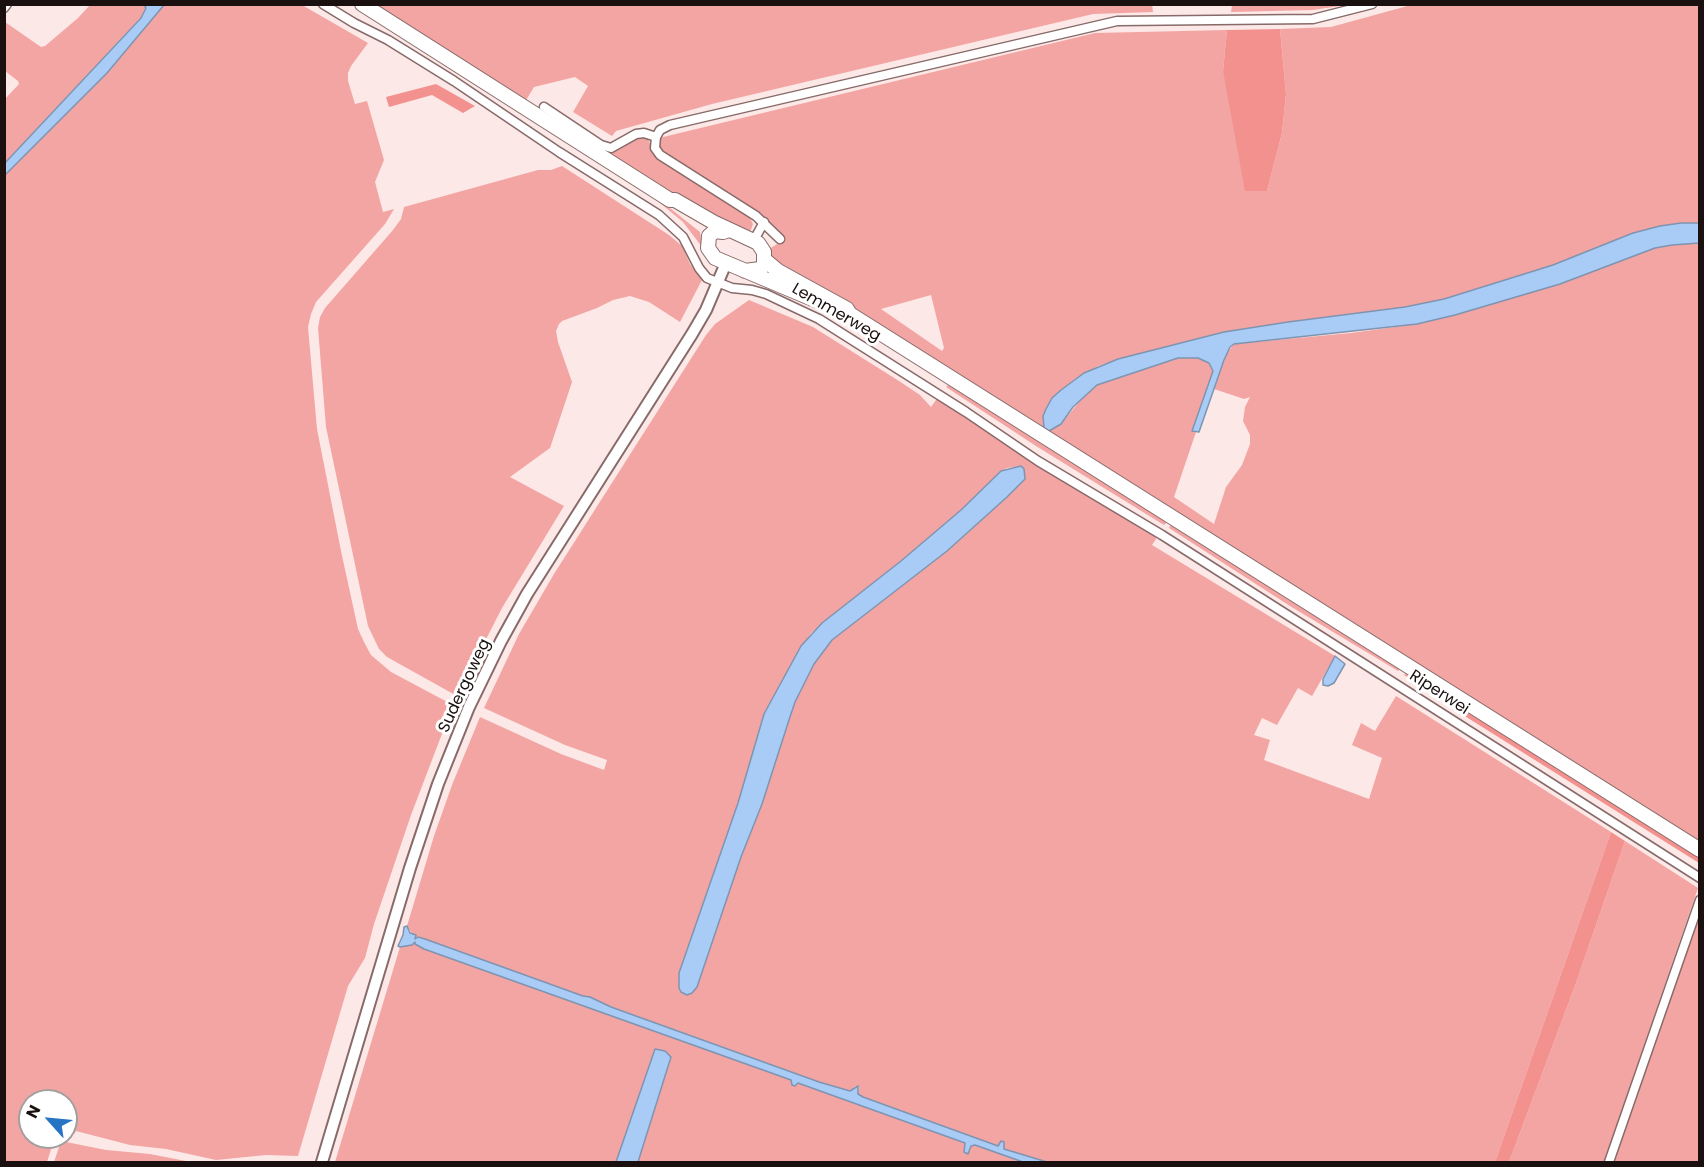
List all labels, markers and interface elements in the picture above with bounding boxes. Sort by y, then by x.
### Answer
street label: Lemmerweg [788,280,884,346]
street label: Sudergoweg [435,636,495,736]
street label: Riperwei [1406,667,1472,719]
north arrow [18,1089,78,1149]
text: N [20,1101,46,1122]

